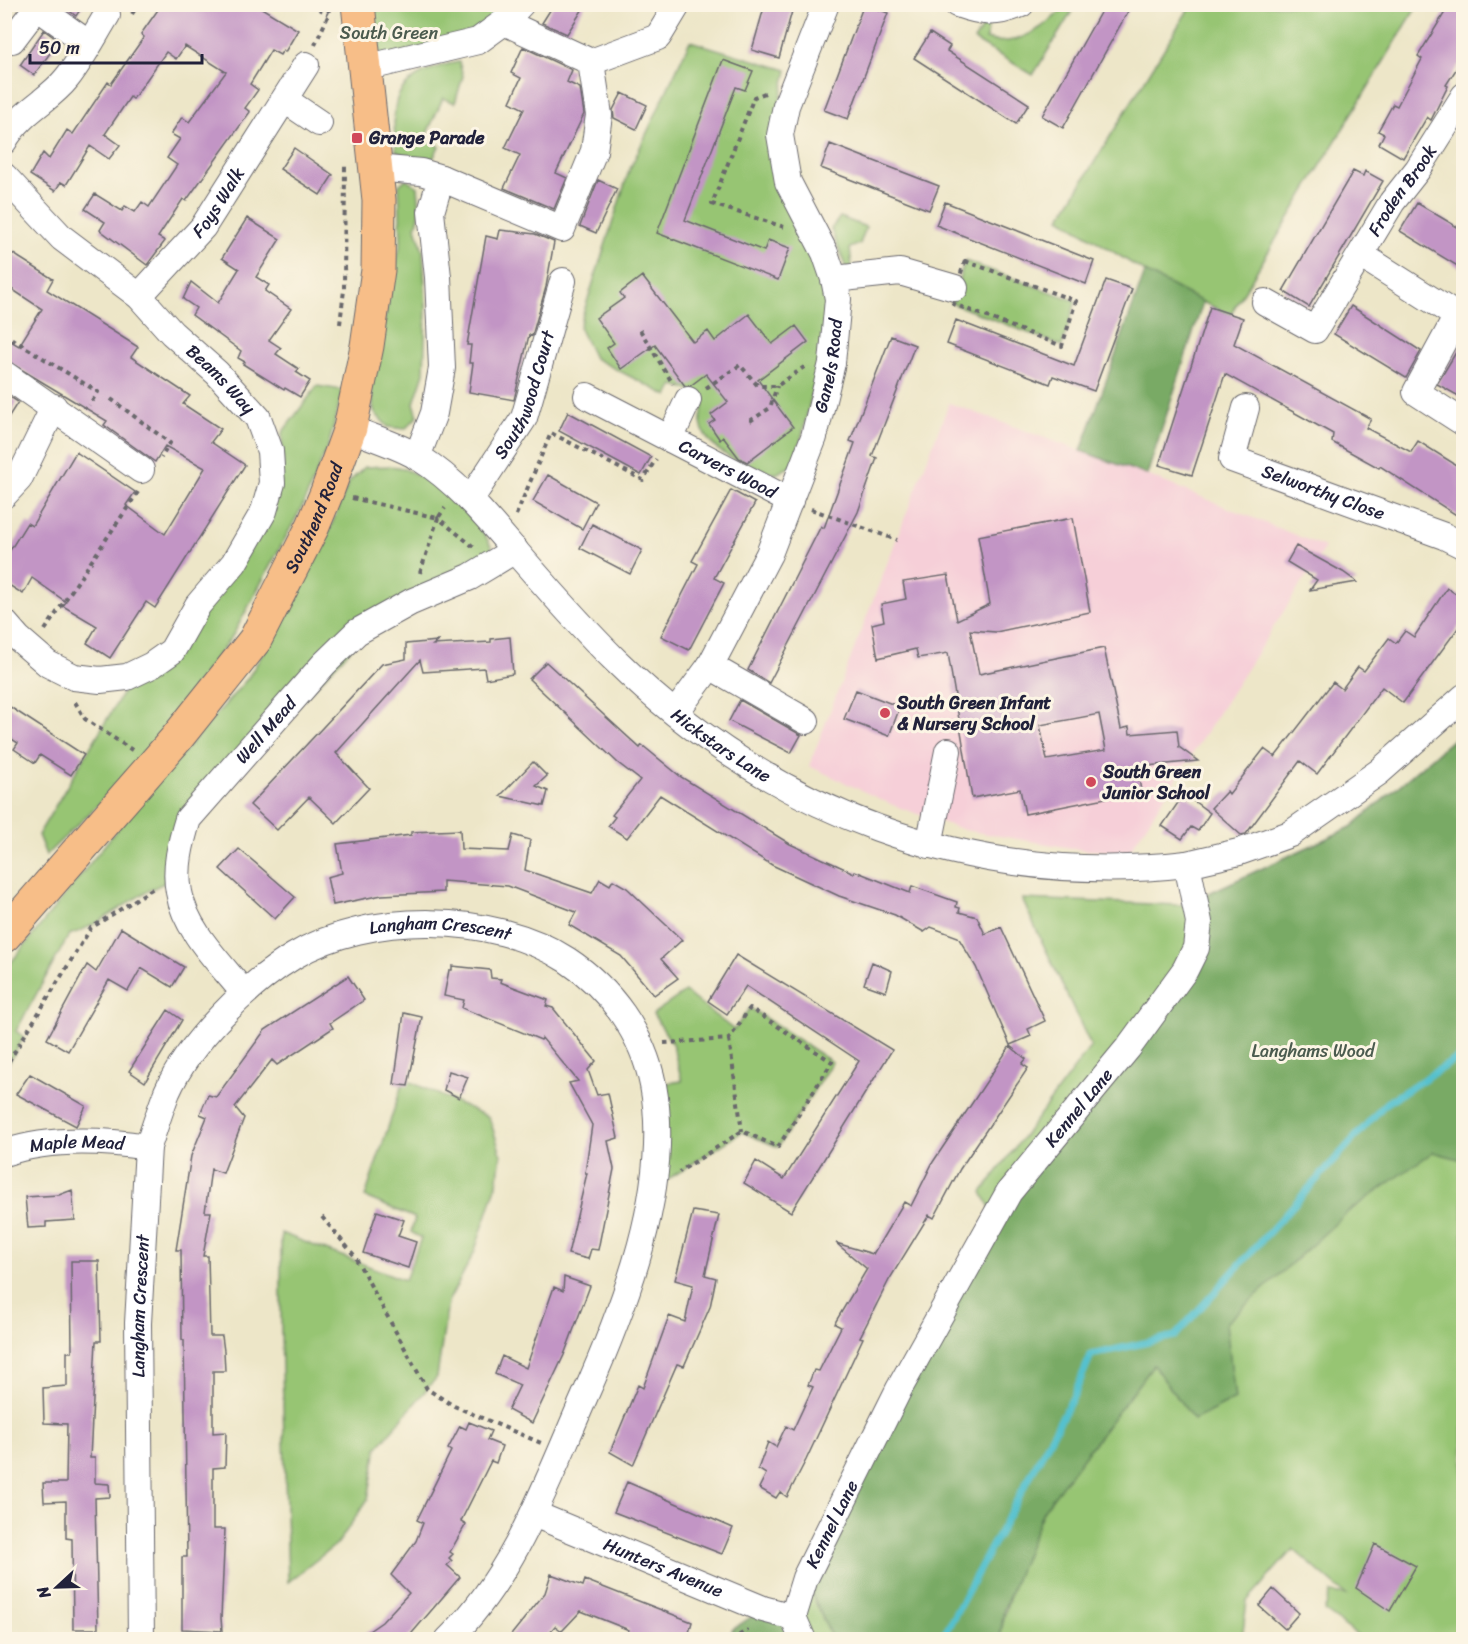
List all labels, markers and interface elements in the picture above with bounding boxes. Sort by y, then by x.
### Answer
park label: South Green [340,17,438,49]
scale bar [30,27,202,65]
text: 50 m [39,32,80,64]
place label: Grange Parade [368,122,485,154]
marker: Grange Parade [350,131,364,145]
street label: Froden Brook [1359,138,1446,243]
street label: Foys Walk [184,160,253,246]
street label: Ganels Road [804,316,852,416]
street label: Southwood Court [485,326,564,466]
street label: Beams Way [178,336,264,422]
street label: Carvers Wood [673,430,784,508]
street label: Selworthy Close [1257,455,1389,529]
street label: Southend Road [275,456,353,579]
place label: South Green Infant & Nursery School [896,687,1051,740]
street label: Well Mead [227,688,306,771]
street label: Hickstars Lane [663,699,777,791]
marker: South Green Infant & Nursery School [878,706,892,720]
place label: South Green Junior School [1102,756,1211,809]
marker: South Green Junior School [1084,775,1098,789]
street label: Langham Crescent [367,907,516,950]
park label: Langhams Wood [1252,1035,1376,1067]
street label: Kennel Lane [1036,1061,1121,1155]
street label: Maple Mead [27,1126,127,1162]
street label: Langham Crescent [122,1233,159,1378]
street label: Kennel Lane [796,1474,867,1574]
street label: Hunters Avenue [598,1528,728,1607]
north arrow [27,1557,87,1617]
text: N [28,1581,59,1604]

